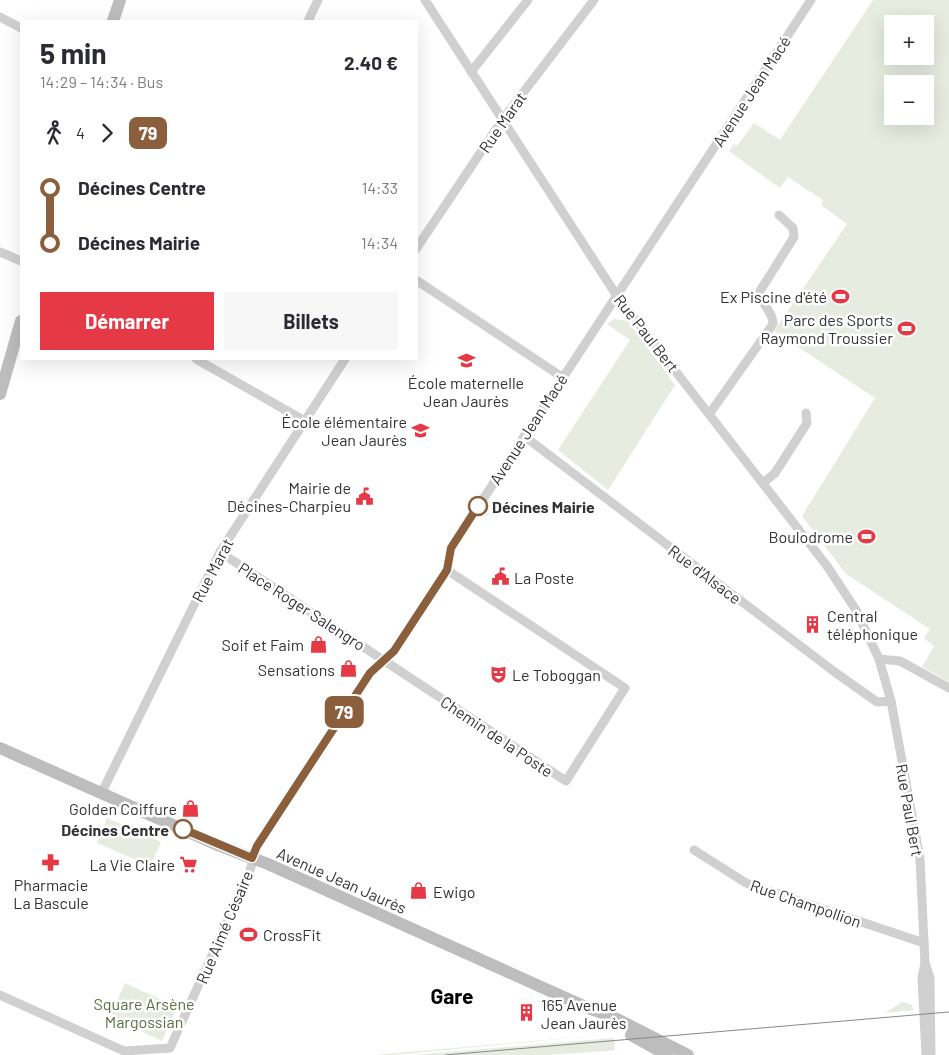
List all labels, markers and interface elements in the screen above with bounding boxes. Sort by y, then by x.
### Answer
map controls [884,15,934,125]
button: + [884,15,934,65]
street label: Avenue Jean Macé [708,32,794,150]
text: 5 min [40,36,107,70]
text: 2.40 € [344,51,398,74]
text: 14:29 – 14:34 · Bus [40,72,163,91]
button: − [884,75,934,125]
street label: Rue Marat [474,88,530,156]
icon: walk [40,119,68,147]
icon: forward [93,119,121,147]
text: 79 [139,122,157,144]
text: 4 [76,123,85,142]
text: Décines Centre [78,176,206,199]
text: 14:33 [362,178,398,197]
text: Décines Mairie [78,231,200,254]
text: 14:34 [361,233,398,252]
sports icon: Ex Piscine d'été [831,286,851,306]
place label: Ex Piscine d'été [720,287,827,306]
street label: Rue Paul Bert [611,290,683,376]
button: Démarrer [40,292,214,350]
button: Billets [224,292,398,350]
place label: Parc des Sports Raymond Troussier [761,310,893,347]
sports icon: Parc des Sports Raymond Troussier [897,318,917,338]
school or university icon: École maternelle Jean Jaurès [456,350,476,370]
street label: Avenue Jean Macé [485,370,571,488]
place label: École maternelle Jean Jaurès [408,373,524,410]
place label: École élémentaire Jean Jaurès [282,412,407,449]
school or university icon: École élémentaire Jean Jaurès [411,420,431,440]
place label: Mairie de Décines-Charpieu [227,478,351,515]
public building icon: Mairie de Décines-Charpieu [355,486,375,506]
marker: Décines Mairie [468,496,488,516]
place label: Décines Mairie [492,497,595,516]
sports icon: Boulodrome [857,526,877,546]
place label: Boulodrome [768,527,853,546]
street label: Rue Marat [187,535,237,605]
street label: Rue d'Alsace [665,541,745,607]
street label: Place Roger Salengro [235,558,369,654]
public building icon: La Poste [490,567,510,587]
place label: La Poste [514,568,574,587]
place label: Central téléphonique [827,606,918,643]
building icon: Central téléphonique [803,614,823,634]
shop icon: Soif et Faim [308,634,328,654]
place label: Soif et Faim [221,635,304,654]
shop icon: Sensations [339,659,359,679]
place label: Sensations [258,660,335,679]
theatre icon: Le Toboggan [488,664,508,684]
place label: Le Toboggan [512,665,601,684]
street label: Chemin de la Poste [437,691,557,781]
line badge: 79 [322,696,366,728]
text: 79 [335,701,353,723]
street label: Rue Paul Bert [893,762,927,858]
shop icon: Golden Coiffure [181,798,201,818]
place label: Golden Coiffure [69,799,177,818]
marker: Décines Centre [173,819,193,839]
place label: Décines Centre [61,820,169,839]
street label: Avenue Jean Jaurès [274,843,410,917]
pharmacy icon: Pharmacie La Bascule [41,853,61,873]
supermarket icon: La Vie Claire [179,854,199,874]
place label: La Vie Claire [89,855,175,874]
street label: Rue Aimé Césaire [192,868,256,986]
place label: Pharmacie La Bascule [13,875,89,912]
street label: Rue Champollion [748,875,864,931]
shop icon: Ewigo [409,881,429,901]
place label: Ewigo [433,882,476,901]
sports icon: CrossFit [239,924,259,944]
place label: CrossFit [263,925,321,944]
district label: Gare [430,983,474,1008]
park label: Square Arsène Margossian [93,994,195,1031]
place label: 165 Avenue Jean Jaurès [541,995,627,1032]
building icon: 165 Avenue Jean Jaurès [517,1003,537,1023]

